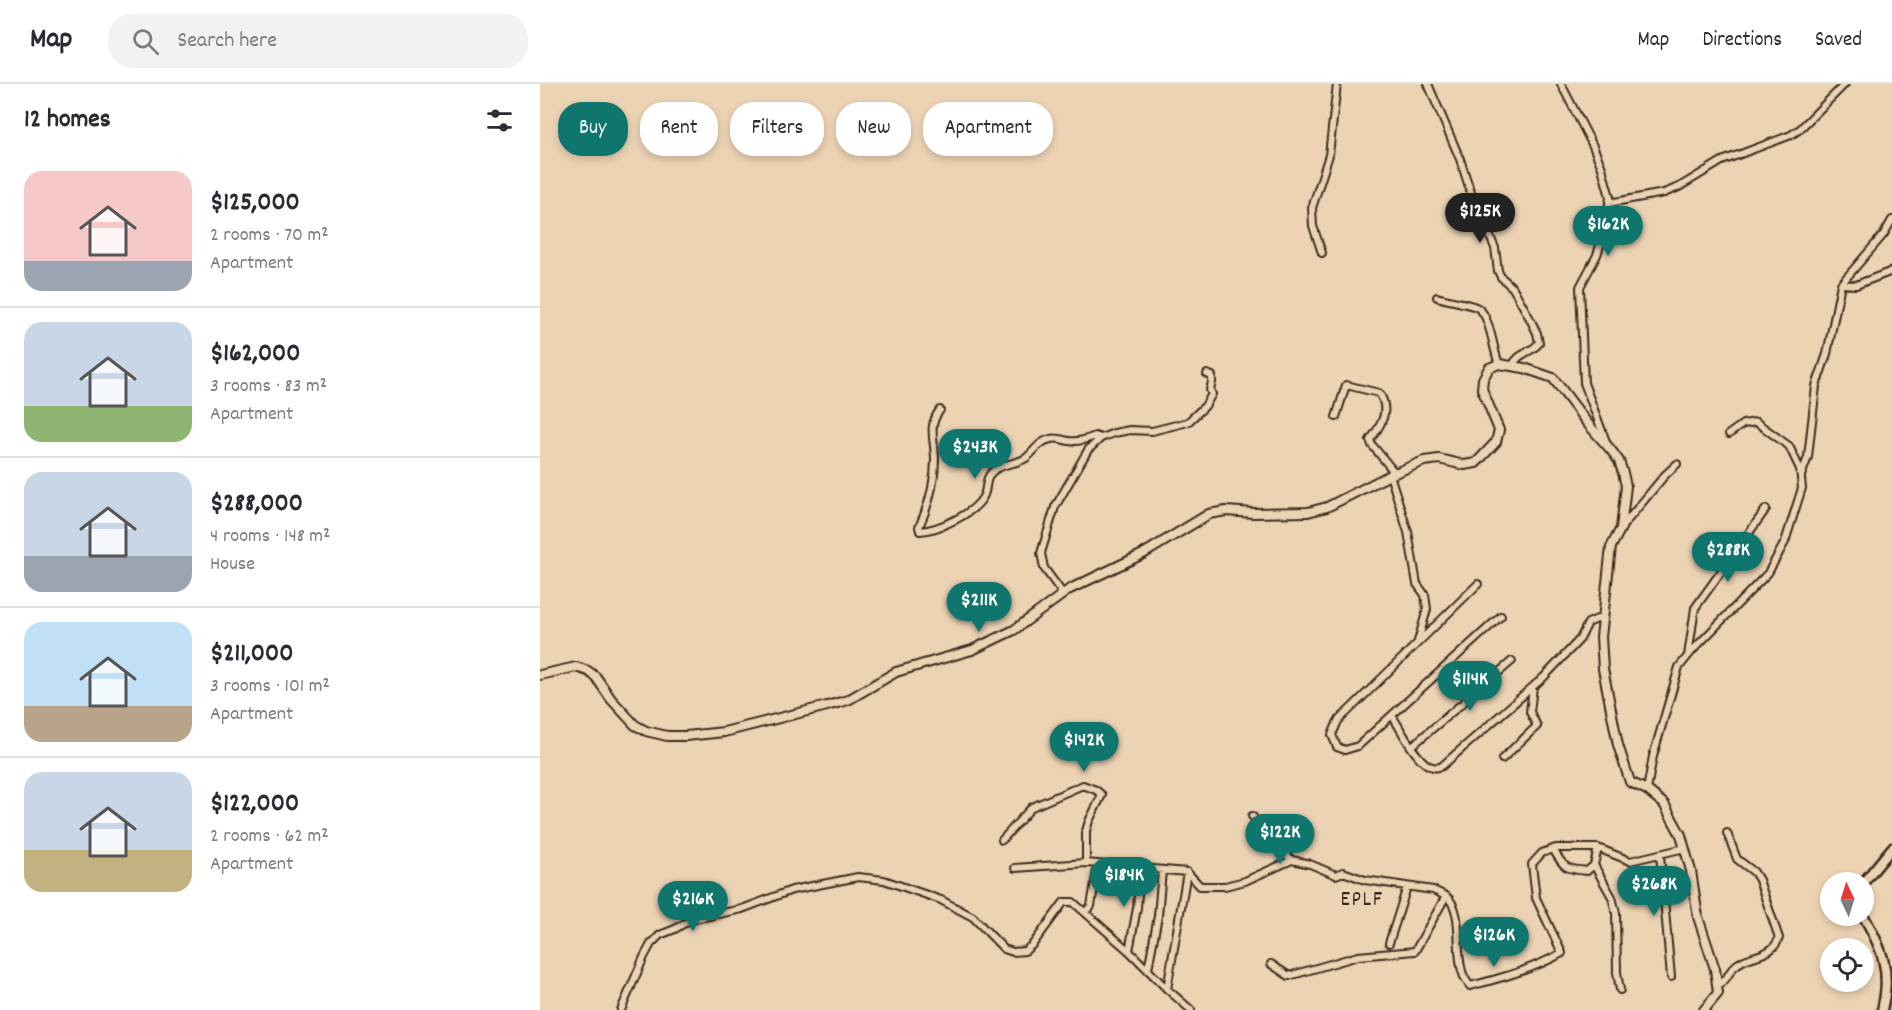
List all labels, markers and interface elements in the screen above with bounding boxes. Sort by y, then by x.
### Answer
search box [108,14,528,68]
text: Map [30,21,72,61]
icon: search [129,25,162,58]
text: Search here [177,26,277,57]
text: Map [1638,26,1669,56]
text: Directions [1702,26,1782,56]
text: Saved [1815,26,1862,56]
text: 12 homes [24,102,111,139]
chip: Buy [558,102,628,156]
chip: Rent [640,102,718,156]
chip: Filters [730,102,824,156]
chip: New [836,102,911,156]
chip: Apartment [923,102,1053,156]
icon: filters [483,104,516,137]
text: $125,000 [210,185,300,222]
pin: $125K [1438,193,1522,244]
icon: home [72,195,144,267]
text: $125K [1459,198,1501,226]
pin: $162K [1566,206,1650,257]
text: $162K [1587,211,1629,239]
text: 2 rooms · 70 m² [210,222,329,250]
text: Apartment [210,250,293,278]
text: $162,000 [210,336,300,373]
icon: home [72,346,144,418]
text: 3 rooms · 83 m² [210,373,327,401]
text: Apartment [210,401,293,429]
pin: $243K [933,429,1017,480]
text: $243K [952,434,998,462]
text: $288,000 [210,486,303,523]
icon: home [72,496,144,568]
text: 4 rooms · 148 m² [210,523,330,551]
pin: $288K [1686,532,1770,583]
text: $288K [1706,537,1750,565]
text: House [210,551,255,579]
pin: $211K [937,582,1021,633]
text: $211K [961,587,997,615]
text: $211,000 [210,636,293,673]
icon: home [72,646,144,718]
pin: $114K [1428,661,1512,712]
text: $114K [1452,666,1488,694]
text: 3 rooms · 101 m² [210,673,330,701]
text: Apartment [210,701,293,729]
pin: $142K [1042,722,1126,773]
text: $142K [1064,727,1104,755]
text: $122,000 [210,786,299,823]
icon: home [72,796,144,868]
pin: $122K [1238,814,1322,865]
text: $122K [1259,819,1301,847]
text: 2 rooms · 62 m² [210,823,329,851]
text: Apartment [210,851,293,879]
pin: $184K [1082,857,1166,908]
text: $184K [1104,862,1144,890]
pin: $268K [1612,866,1696,917]
text: $268K [1631,871,1677,899]
north arrow [1820,872,1874,926]
map controls [1820,872,1874,992]
pin: $216K [651,881,735,932]
text: $216K [672,886,714,914]
district label: EPLF [1340,886,1384,916]
pin: $126K [1452,917,1536,968]
text: $126K [1473,922,1515,950]
button: locate [1820,938,1874,992]

